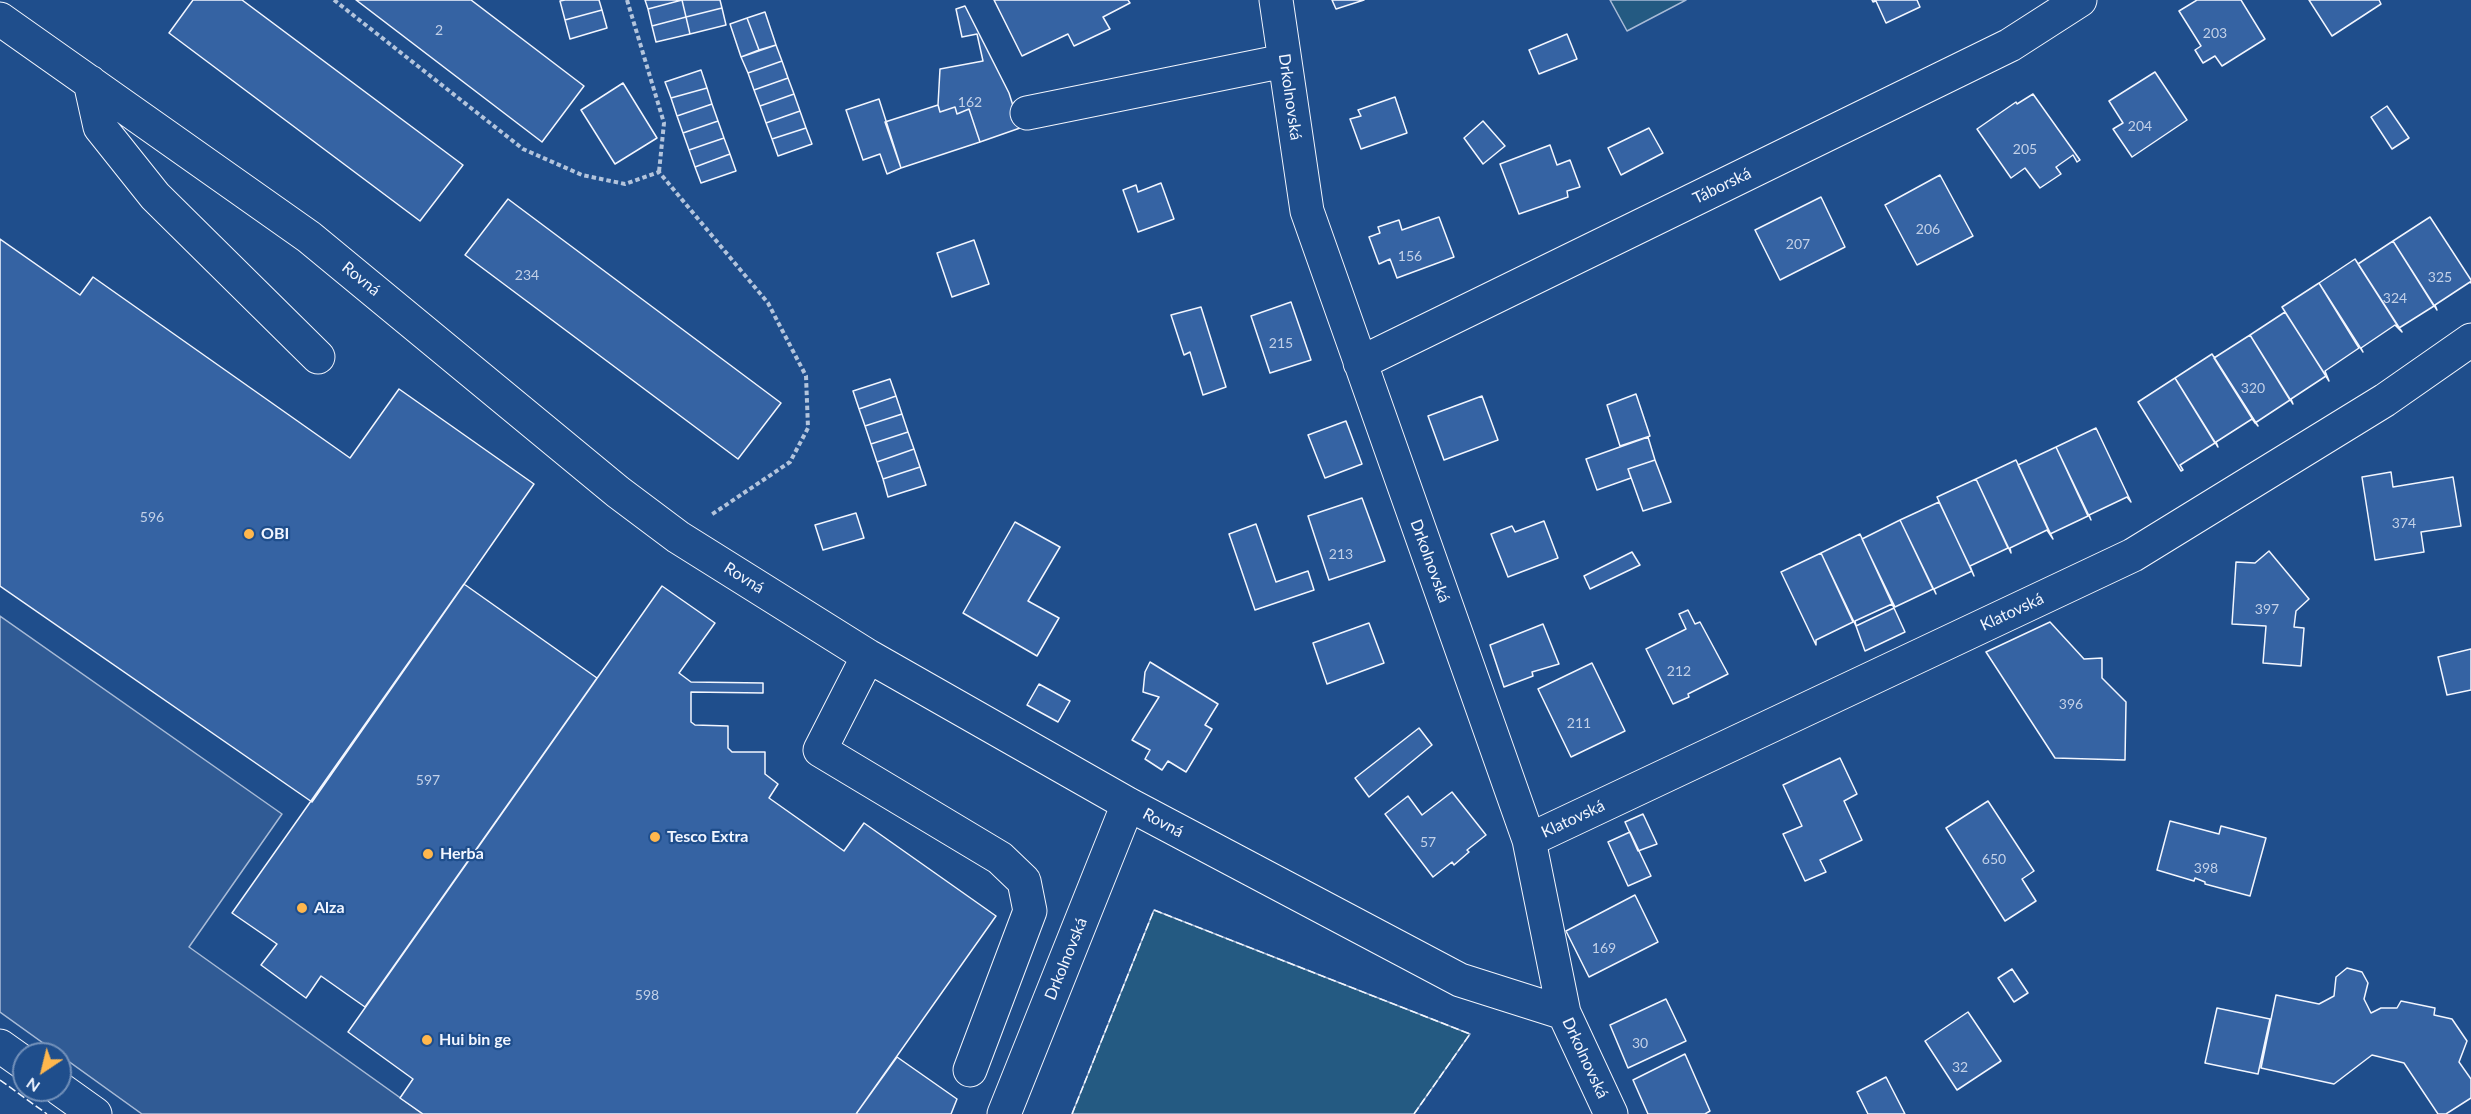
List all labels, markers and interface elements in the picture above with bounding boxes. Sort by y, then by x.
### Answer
house number: 2 [435,22,443,38]
house number: 203 [2203,25,2227,41]
street label: Drkolnovská [1274,52,1306,142]
house number: 162 [958,94,982,110]
house number: 204 [2128,118,2152,134]
house number: 205 [2013,141,2037,157]
street label: Táborská [1690,164,1754,208]
house number: 206 [1916,221,1940,237]
house number: 207 [1786,236,1810,252]
house number: 156 [1398,248,1422,264]
street label: Rovná [338,258,384,300]
house number: 234 [515,267,539,283]
house number: 325 [2428,269,2452,285]
house number: 324 [2383,290,2407,306]
house number: 215 [1269,335,1293,351]
house number: 320 [2241,380,2265,396]
house number: 596 [140,509,164,525]
house number: 374 [2392,515,2416,531]
street label: Drkolnovská [1406,517,1454,605]
place label: OBI [261,524,289,544]
marker: OBI [242,527,256,541]
house number: 213 [1329,546,1353,562]
street label: Rovná [720,558,768,598]
street label: Klatovská [1977,589,2047,635]
house number: 397 [2255,601,2279,617]
house number: 212 [1667,663,1691,679]
house number: 396 [2059,696,2083,712]
house number: 211 [1567,715,1591,731]
house number: 597 [416,772,440,788]
street label: Klatovská [1538,796,1608,842]
street label: Rovná [1139,804,1187,842]
place label: Tesco Extra [667,827,748,847]
marker: Tesco Extra [648,830,662,844]
house number: 57 [1420,834,1436,850]
place label: Herba [440,844,484,864]
marker: Herba [421,847,435,861]
house number: 650 [1982,851,2006,867]
house number: 398 [2194,860,2218,876]
place label: Alza [314,898,345,918]
marker: Alza [295,901,309,915]
street label: Drkolnovská [1041,915,1091,1003]
house number: 169 [1592,940,1616,956]
house number: 598 [635,987,659,1003]
street label: Drkolnovská [1558,1014,1612,1102]
place label: Hui bin ge [439,1030,511,1050]
marker: Hui bin ge [420,1033,434,1047]
house number: 30 [1632,1035,1648,1051]
north arrow [12,1042,72,1102]
house number: 32 [1952,1059,1968,1075]
text: N [22,1074,43,1097]

